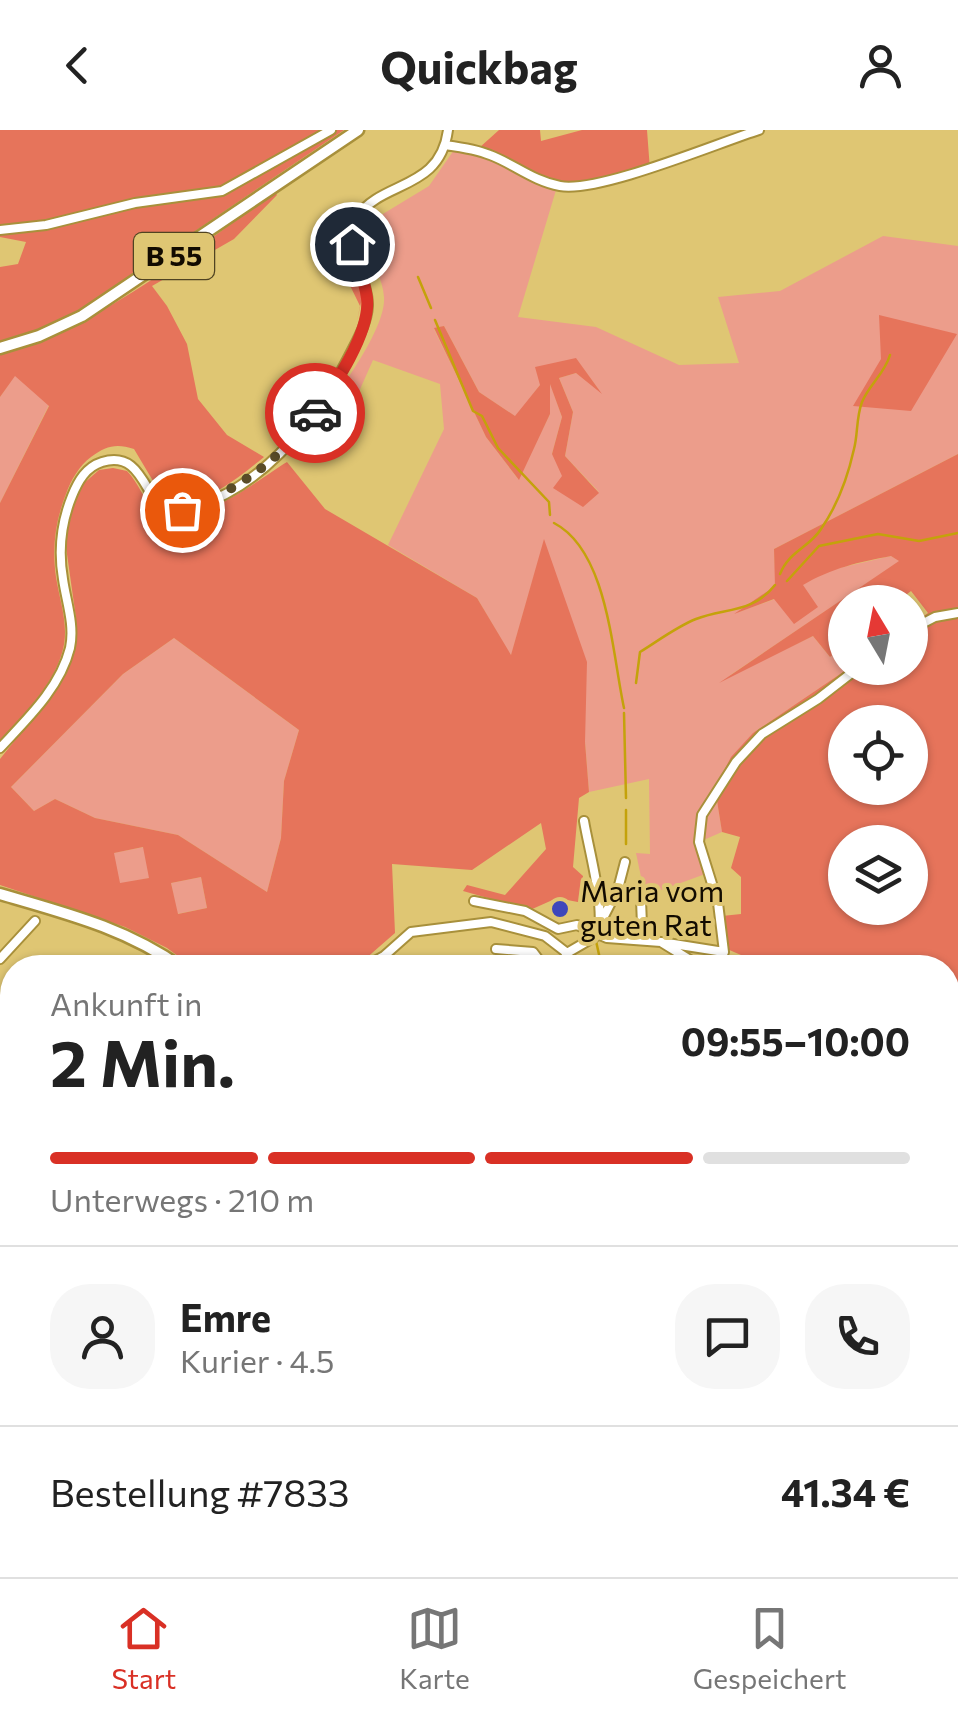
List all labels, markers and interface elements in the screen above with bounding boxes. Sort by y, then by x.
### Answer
icon: back [50,38,105,93]
text: Quickbag [380,38,578,93]
icon: person [853,38,908,93]
pin [310,202,395,287]
icon: home [325,217,380,272]
road number: B 55 [134,233,214,279]
courier [265,363,365,463]
icon: car [288,386,343,441]
pin [140,468,225,553]
icon: bag [155,483,210,538]
north arrow [828,585,928,685]
map controls [828,585,928,925]
button: locate [828,705,928,805]
button: layers [828,825,928,925]
place label: Maria vom guten Rat [580,871,724,942]
marker: Maria vom guten Rat [549,898,571,920]
text: Ankunft in [50,983,202,1023]
text: 09:55–10:00 [681,1017,910,1064]
text: 2 Min. [50,1021,235,1100]
text: Unterwegs · 210 m [50,1179,314,1219]
button: person [50,1284,155,1389]
button: chat [675,1284,780,1389]
button: phone [805,1284,910,1389]
text: Emre [180,1293,271,1340]
text: Kurier · 4.5 [180,1340,334,1380]
text: Bestellung #7833 [50,1468,349,1515]
text: 41.34 € [781,1468,910,1515]
tab: Start [111,1601,176,1695]
tab: Karte [399,1601,470,1695]
tab: Gespeichert [693,1601,847,1695]

